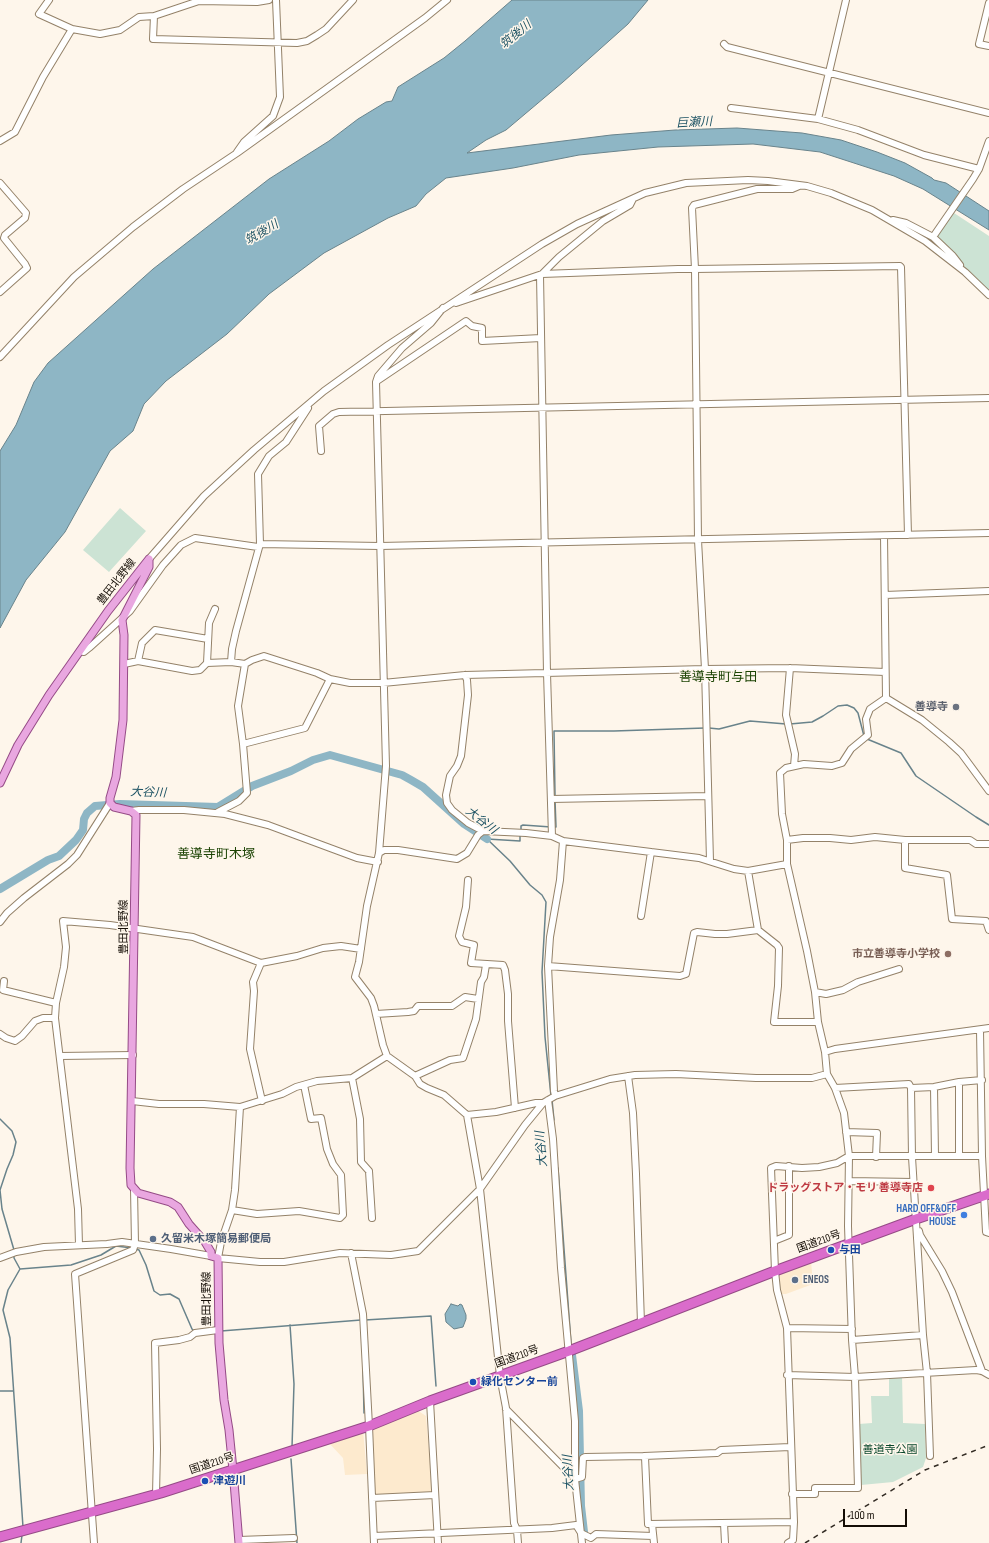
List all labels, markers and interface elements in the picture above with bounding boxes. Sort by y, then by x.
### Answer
water label: 筑後川 [497,18,535,52]
water label: 巨瀬川 [676,115,712,131]
water label: 筑後川 [243,218,281,248]
street label: 豊田北野線 [95,556,139,608]
district label: 善導寺町与田 [679,670,757,686]
place label: 善導寺 [915,700,948,714]
marker: 善導寺 [951,702,961,712]
water label: 大谷川 [130,785,166,801]
water label: 大谷川 [462,804,500,838]
district label: 善導寺町木塚 [177,847,255,863]
street label: 豊田北野線 [117,900,131,954]
place label: 市立善導寺小学校 [852,947,940,961]
marker: 市立善導寺小学校 [943,949,953,959]
water label: 大谷川 [533,1130,551,1168]
place label: ドラッグストア・モリ 善導寺店 [767,1181,923,1195]
marker: ドラッグストア・モリ 善導寺店 [926,1183,936,1193]
place label: HARD OFF&OFF HOUSE [896,1202,956,1228]
marker: HARD OFF&OFF HOUSE [959,1210,969,1220]
street label: 国道210号 [795,1228,843,1256]
place label: 久留米木塚簡易郵便局 [161,1232,271,1246]
marker: 久留米木塚簡易郵便局 [148,1234,158,1244]
place label: 与田 [839,1243,861,1257]
marker: 与田 [826,1245,836,1255]
street label: 豊田北野線 [200,1272,214,1326]
place label: ENEOS [803,1273,829,1287]
marker: ENEOS [790,1275,800,1285]
street label: 国道210号 [493,1343,541,1371]
place label: 緑化センター前 [481,1375,558,1389]
marker: 緑化センター前 [468,1377,478,1387]
park label: 善道寺公園 [863,1443,917,1457]
street label: 国道210号 [188,1451,236,1477]
water label: 大谷川 [561,1455,577,1491]
place label: 津遊川 [213,1474,246,1488]
marker: 津遊川 [200,1476,210,1486]
scale bar [845,1501,909,1527]
text: 100 m [850,1508,875,1523]

